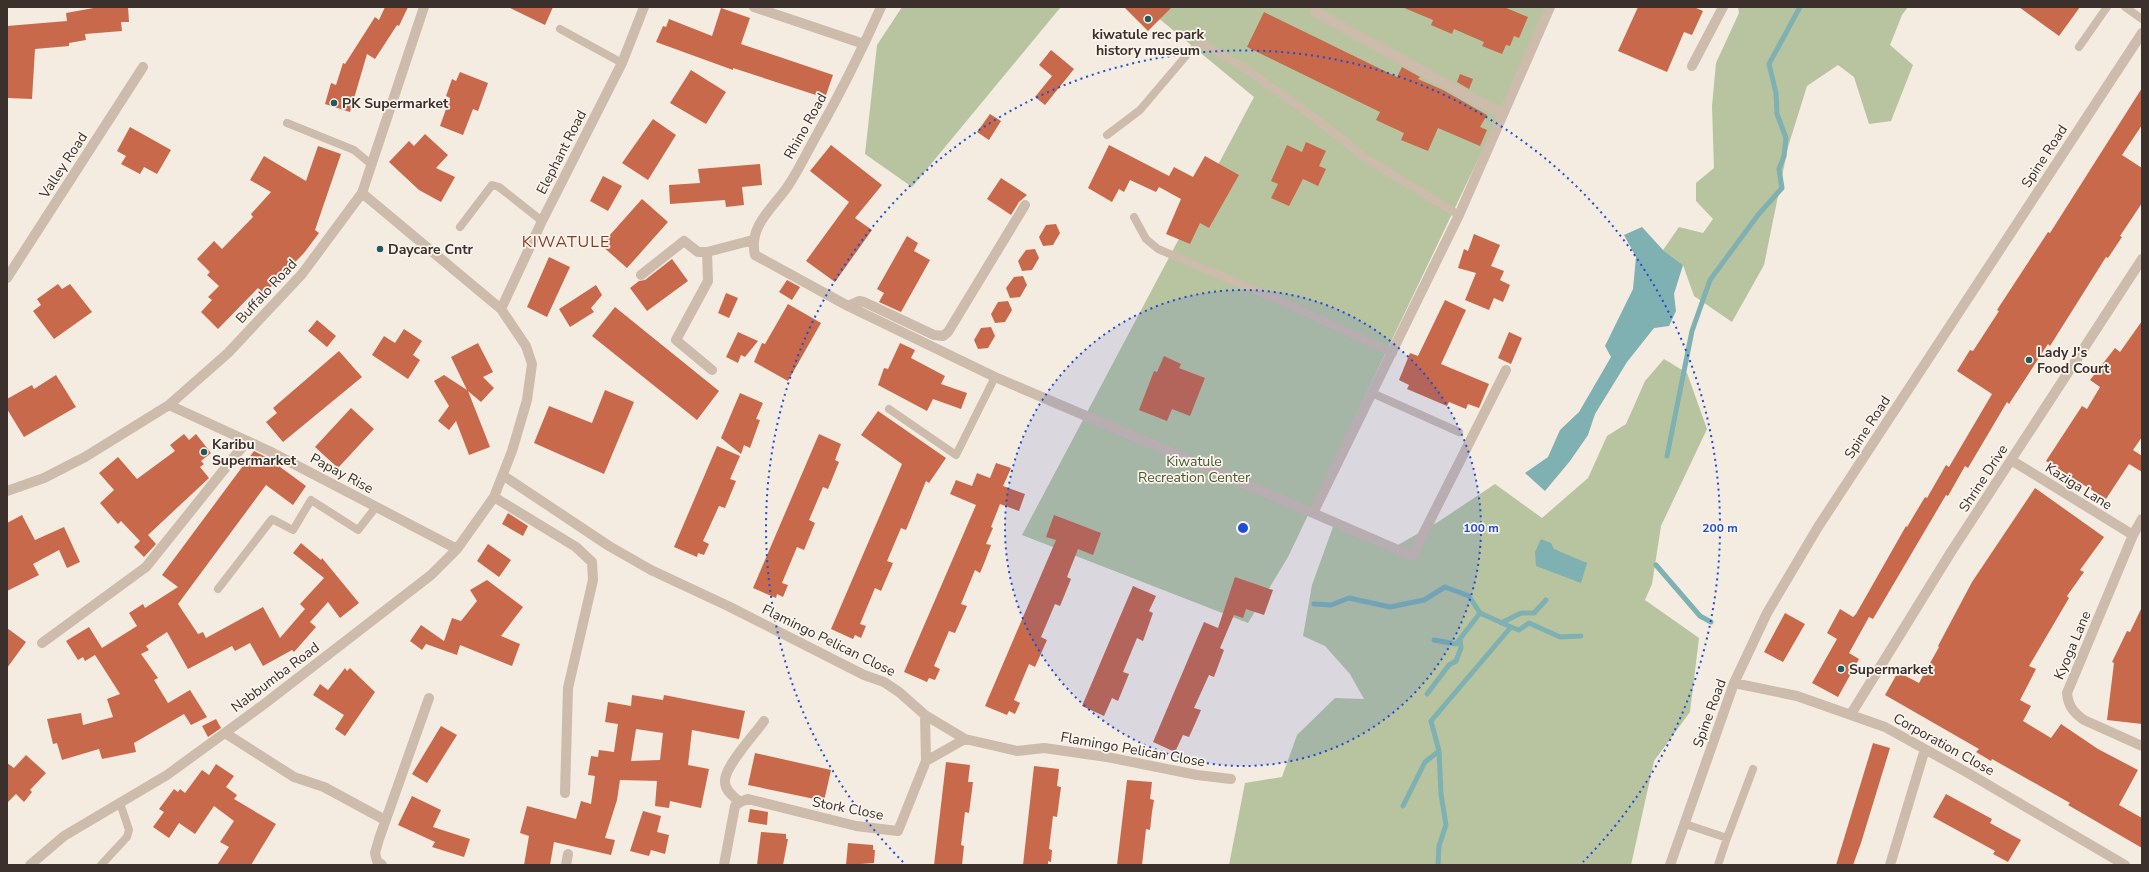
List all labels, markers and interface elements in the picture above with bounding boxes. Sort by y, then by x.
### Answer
marker: kiwatule rec park history museum [1143,14,1153,24]
place label: kiwatule rec park history museum [1092,25,1205,60]
street label: Rhino Road [780,90,831,163]
place label: PK Supermarket [342,94,449,113]
marker: PK Supermarket [329,98,339,108]
street label: Elephant Road [532,107,591,198]
street label: Spine Road [2017,121,2072,191]
street label: Valley Road [34,129,92,203]
district label: KIWATULE [522,231,610,253]
place label: Daycare Cntr [388,240,474,259]
marker: Daycare Cntr [375,244,385,254]
street label: Buffalo Road [232,255,301,328]
place label: Lady J's Food Court [2037,343,2110,378]
marker: Lady J's Food Court [2024,355,2034,365]
street label: Spine Road [1840,392,1895,462]
place label: Karibu Supermarket [212,435,297,470]
street label: Shrine Drive [1954,441,2012,516]
marker: Karibu Supermarket [199,447,209,457]
street label: Papay Rise [307,449,377,498]
park label: Kiwatule Recreation Center [1138,452,1250,487]
street label: Kaziga Lane [2042,458,2116,514]
text: 100 m [1463,520,1499,536]
text: 200 m [1702,520,1738,536]
centre of rings [1236,521,1250,535]
street label: Flamingo Pelican Close [759,600,899,681]
street label: Kyoga Lane [2049,608,2095,682]
street label: Nabbumba Road [227,638,323,717]
place label: Supermarket [1849,660,1934,679]
marker: Supermarket [1836,664,1846,674]
street label: Spine Road [1688,676,1731,750]
street label: Corporation Close [1890,709,1998,780]
street label: Flamingo Pelican Close [1059,727,1207,772]
street label: Stork Close [811,792,885,825]

